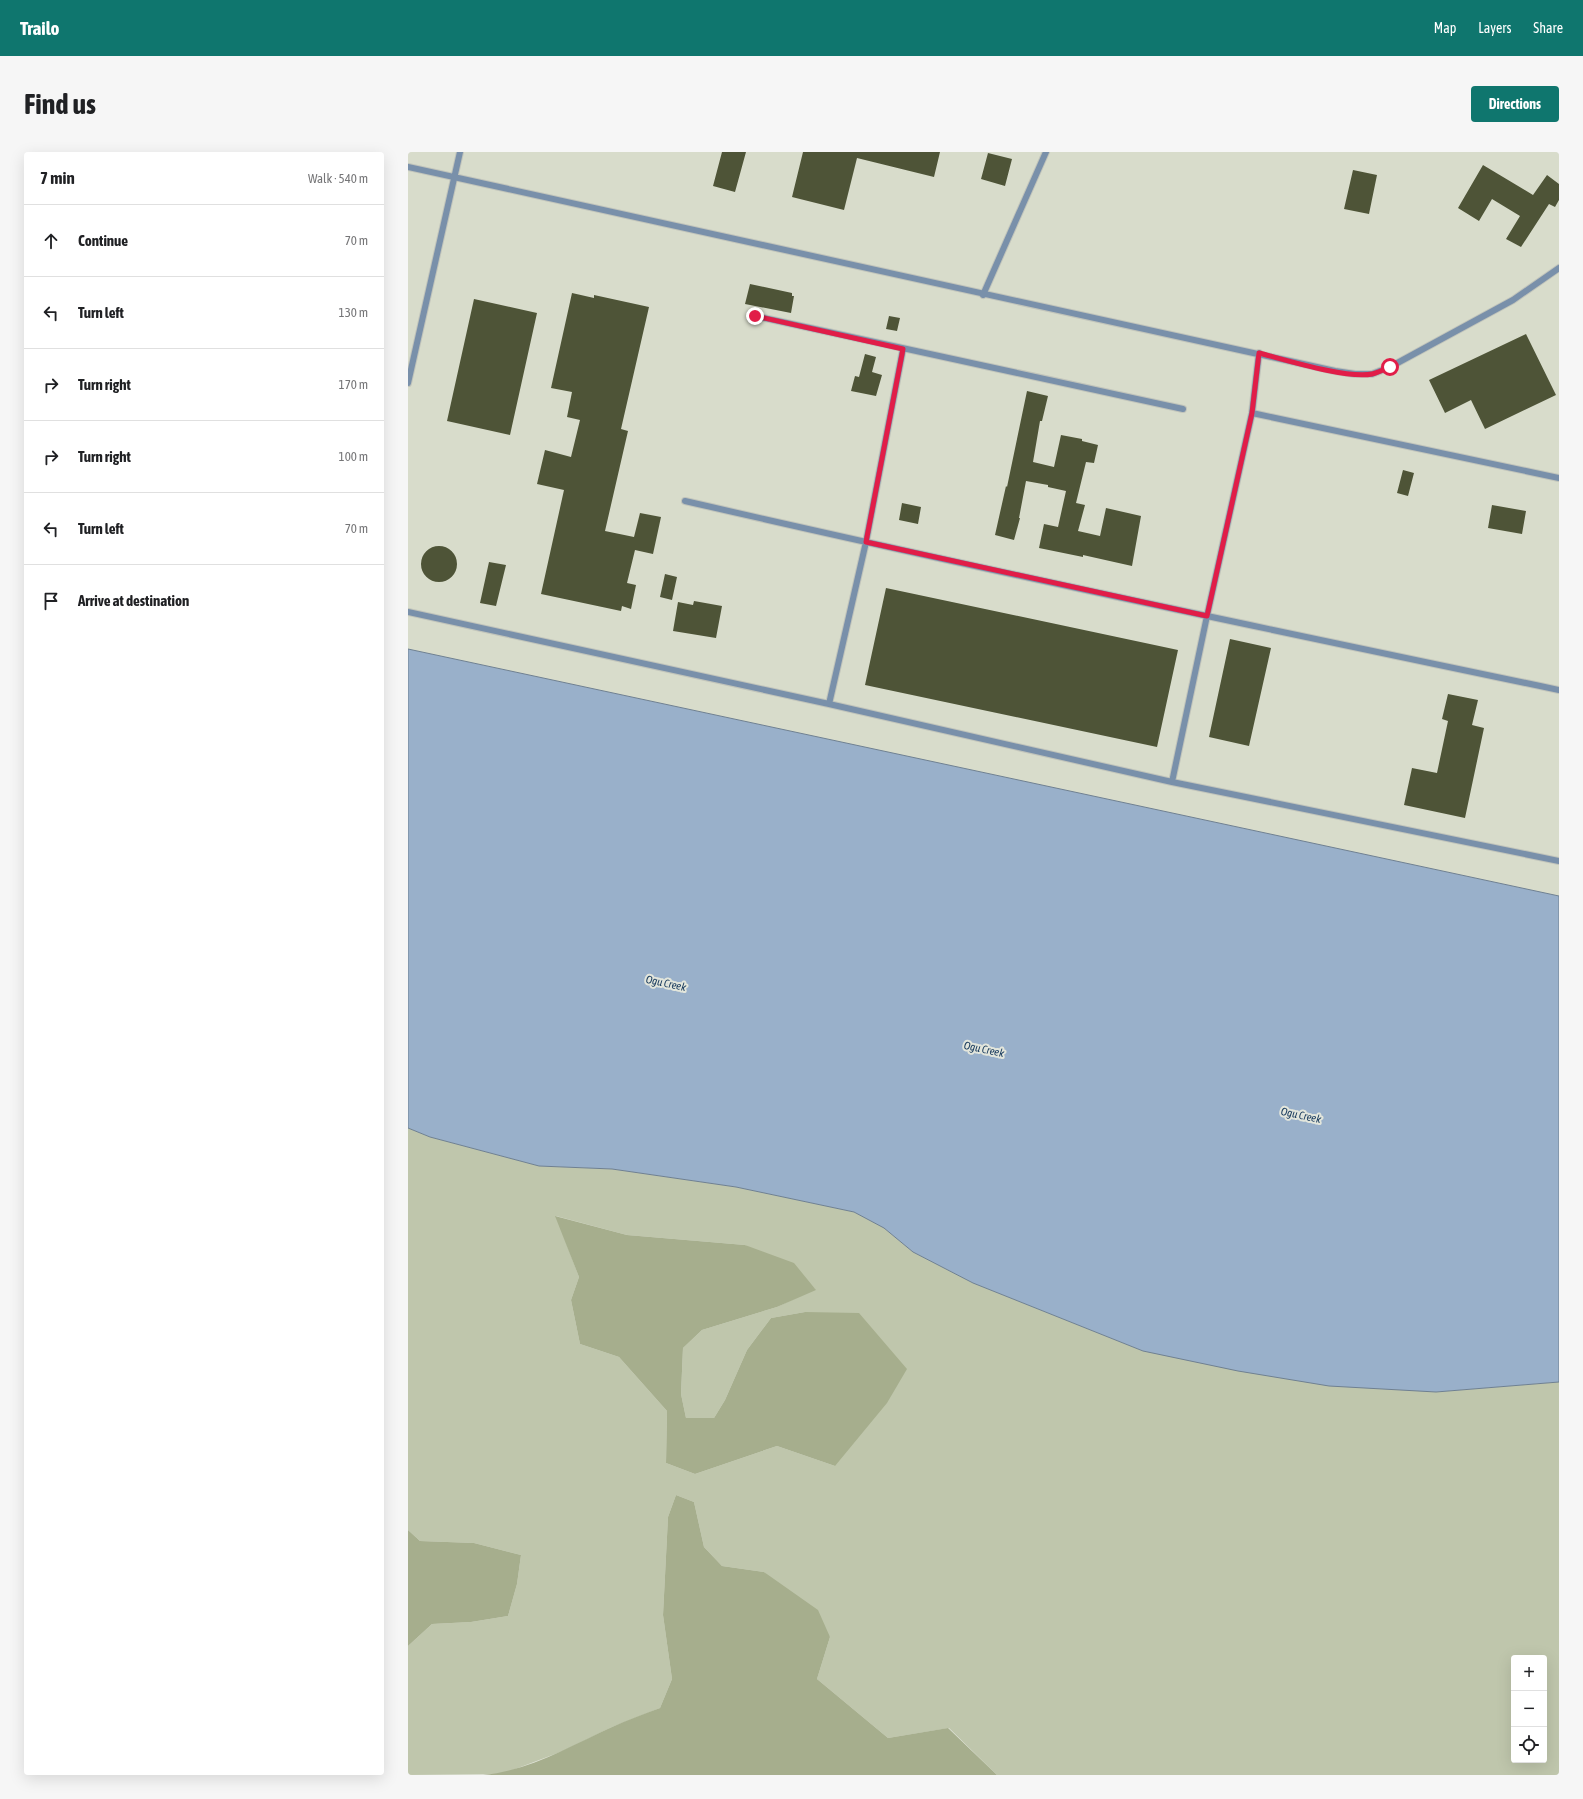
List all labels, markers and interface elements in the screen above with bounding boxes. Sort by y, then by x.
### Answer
text: Trailo [20,17,59,39]
text: Map [1434,20,1456,36]
text: Layers [1478,20,1511,36]
text: Share [1533,20,1563,36]
button: Directions [1471,86,1559,122]
text: Find us [24,88,96,120]
text: 7 min [40,168,75,188]
text: Walk · 540 m [308,171,368,186]
icon: ahead [40,230,62,252]
text: Continue [78,232,128,249]
text: 70 m [345,233,368,248]
icon: left [40,302,62,324]
text: Turn left [78,304,124,321]
text: 130 m [339,305,368,320]
route end [746,307,764,325]
route start [1381,358,1399,376]
icon: right [40,374,62,396]
text: Turn right [78,376,131,393]
text: 170 m [339,377,368,392]
icon: right [40,446,62,468]
text: Turn right [78,448,131,465]
text: 100 m [339,449,368,464]
icon: left [40,518,62,540]
text: Turn left [78,520,124,537]
text: 70 m [345,521,368,536]
icon: arrive [40,590,62,612]
text: Arrive at destination [78,592,189,609]
water label: Ogu Creek [645,973,687,993]
water label: Ogu Creek [963,1039,1005,1059]
water label: Ogu Creek [1280,1105,1322,1125]
map controls [1511,1655,1547,1763]
button: + [1511,1655,1547,1691]
button: − [1511,1691,1547,1727]
button: locate [1511,1727,1547,1763]

